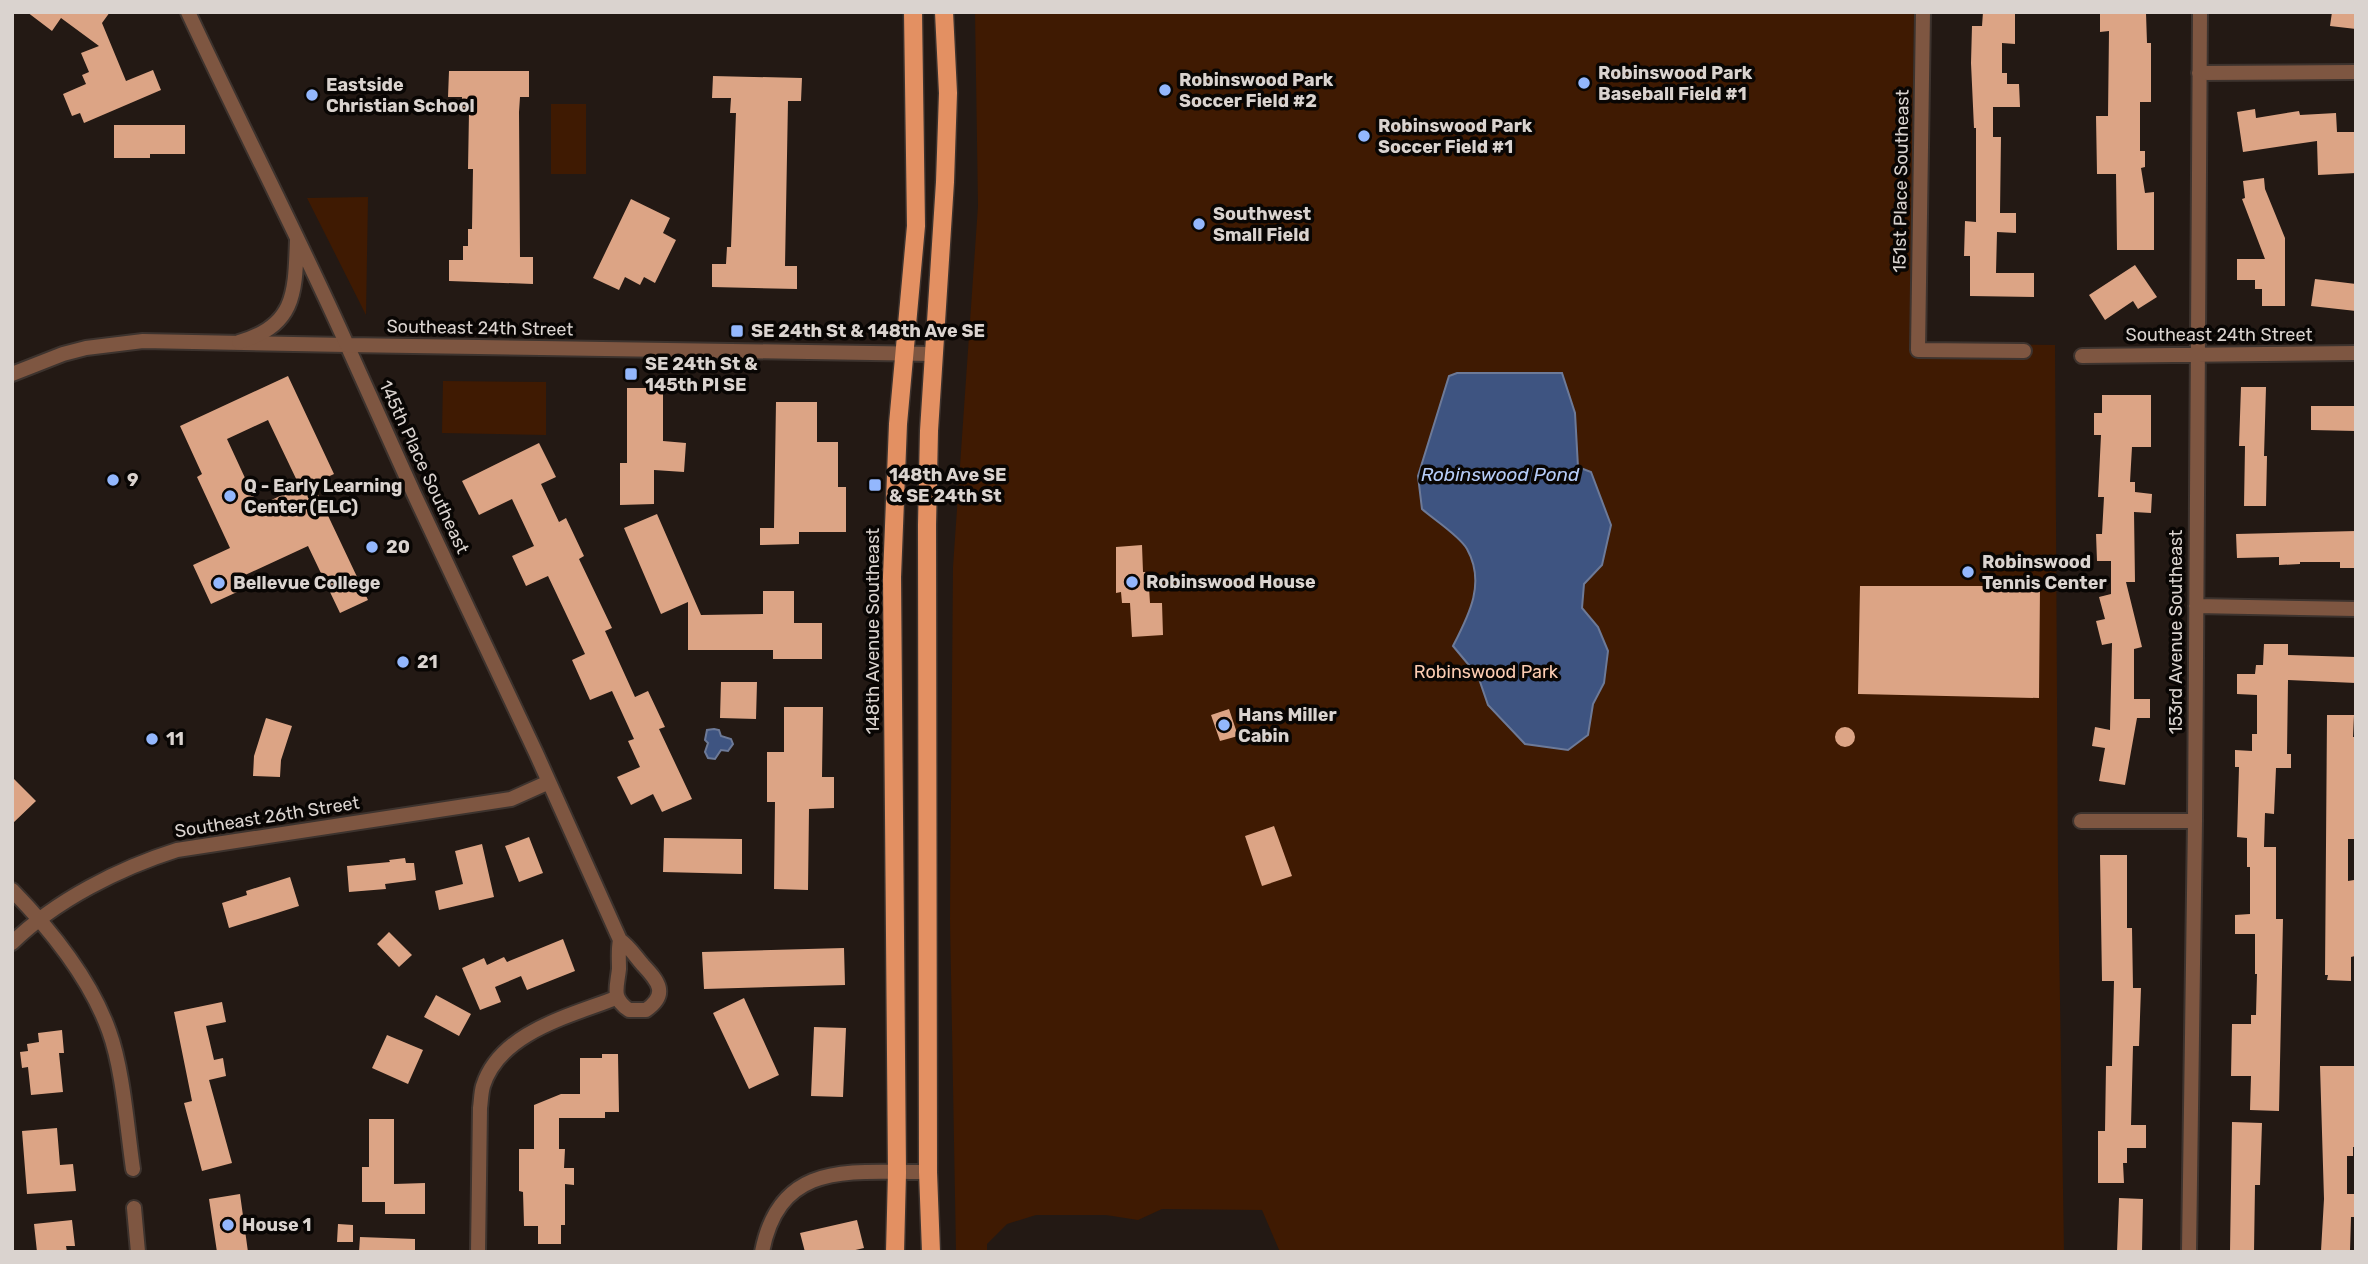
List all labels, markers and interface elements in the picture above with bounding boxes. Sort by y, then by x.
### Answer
place label: Robinswood Park Baseball Field #1 [1598,62,1753,105]
place label: Robinswood Park Soccer Field #2 [1179,69,1334,112]
place label: Eastside Christian School [326,74,475,117]
marker: Robinswood Park Baseball Field #1 [1576,75,1592,91]
marker: Robinswood Park Soccer Field #2 [1157,82,1173,98]
marker: Eastside Christian School [304,87,320,103]
street label: 151st Place Southeast [1888,89,1914,273]
place label: Robinswood Park Soccer Field #1 [1378,115,1533,158]
marker: Robinswood Park Soccer Field #1 [1356,128,1372,144]
place label: Southwest Small Field [1213,203,1311,246]
marker: Southwest Small Field [1191,216,1207,232]
street label: Southeast 24th Street [386,315,574,341]
place label: SE 24th St & 148th Ave SE [751,320,985,342]
marker: SE 24th St & 148th Ave SE [729,323,745,339]
street label: Southeast 24th Street [2125,324,2313,346]
place label: SE 24th St & 145th Pl SE [645,353,758,396]
marker: SE 24th St & 145th Pl SE [623,366,639,382]
street label: 145th Place Southeast [374,377,474,557]
water label: Robinswood Pond [1421,463,1580,486]
place label: 148th Ave SE & SE 24th St [889,464,1006,507]
place label: 9 [127,469,139,491]
marker: 9 [105,472,121,488]
place label: Q - Early Learning Center (ELC) [244,475,403,518]
marker: 148th Ave SE & SE 24th St [867,477,883,493]
marker: Q - Early Learning Center (ELC) [222,488,238,504]
street label: 148th Avenue Southeast [862,528,884,734]
street label: 153rd Avenue Southeast [2165,530,2187,734]
place label: 20 [386,536,410,558]
marker: 20 [364,539,380,555]
place label: Robinswood Tennis Center [1982,551,2107,594]
marker: Robinswood Tennis Center [1960,564,1976,580]
place label: Robinswood House [1146,571,1316,593]
place label: Bellevue College [233,572,381,594]
marker: Robinswood House [1124,574,1140,590]
marker: Bellevue College [211,575,227,591]
place label: 21 [417,651,438,673]
marker: 21 [395,654,411,670]
park label: Robinswood Park [1414,661,1559,683]
place label: Hans Miller Cabin [1238,704,1337,747]
marker: Hans Miller Cabin [1216,717,1232,733]
place label: 11 [166,728,184,750]
marker: 11 [144,731,160,747]
street label: Southeast 26th Street [173,792,361,842]
place label: House 1 [242,1214,311,1236]
marker: House 1 [220,1217,236,1233]

